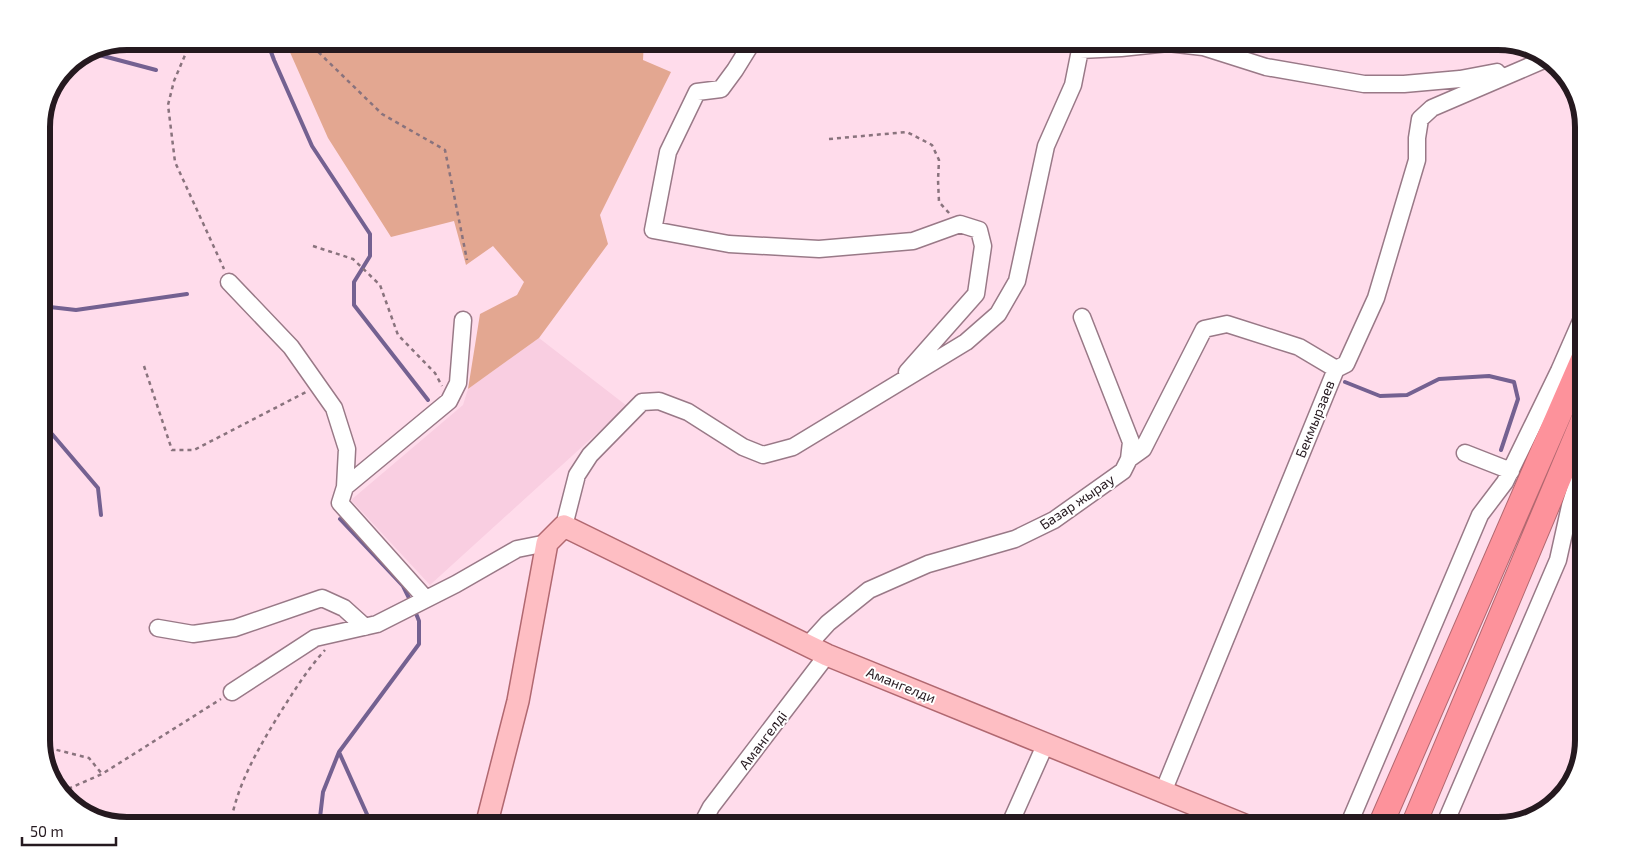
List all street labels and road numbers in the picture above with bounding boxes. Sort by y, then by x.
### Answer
street label: Бекмырзаев [1291,378,1338,460]
street label: Базар жырау [1036,470,1118,533]
street label: Амангелди [864,663,938,706]
street label: Амангелді [735,707,790,772]

